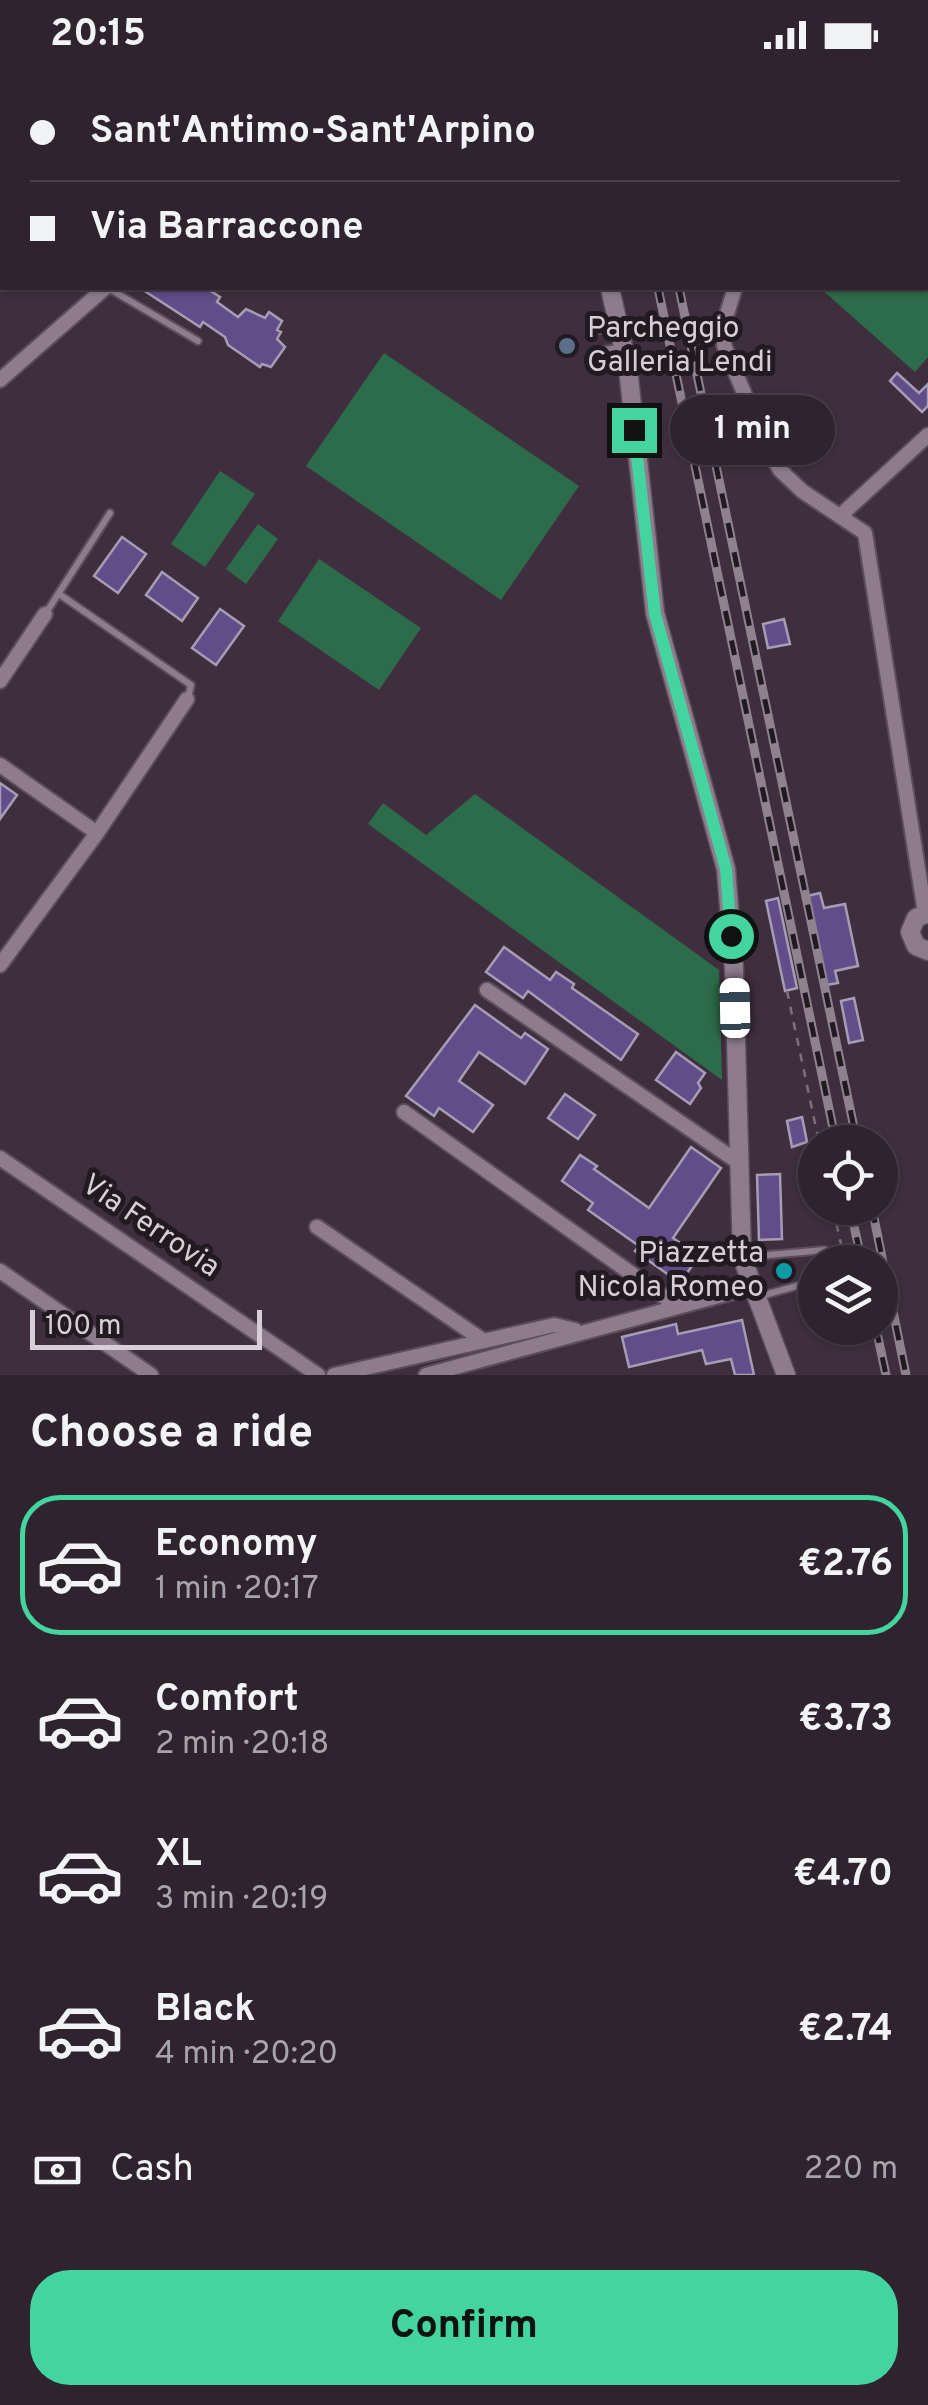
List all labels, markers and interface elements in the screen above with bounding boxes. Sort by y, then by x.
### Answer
text: 20:15 [50,11,146,60]
text: Sant'Antimo-Sant'Arpino [90,108,536,157]
text: Via Barraccone [90,204,363,253]
place label: Parcheggio Galleria Lendi [587,311,773,382]
marker: Parcheggio Galleria Lendi [556,335,578,357]
callout: 1 min [669,395,834,465]
route end [612,408,657,453]
text: 1 min [714,410,791,450]
route start [709,914,754,959]
car [719,978,751,1038]
map controls [798,1125,898,1345]
button: locate [798,1125,898,1225]
street label: Via Ferrovia [74,1167,226,1287]
place label: Piazzetta Nicola Romeo [577,1236,764,1307]
button: layers [798,1245,898,1345]
marker: Piazzetta Nicola Romeo [773,1260,795,1282]
scale bar [30,1305,262,1350]
text: 100 m [45,1309,121,1345]
text: Choose a ride [30,1406,313,1463]
icon: car [35,1520,125,1610]
text: Economy [155,1521,317,1570]
text: €2.76 [798,1541,893,1590]
text: 1 min · 20:17 [155,1570,319,1610]
icon: car [35,1675,125,1765]
text: Comfort [155,1676,299,1725]
text: €3.73 [798,1696,893,1745]
text: 2 min · 20:18 [155,1725,329,1765]
icon: car [35,1830,125,1920]
text: XL [155,1831,202,1880]
text: €4.70 [793,1851,893,1900]
text: 3 min · 20:19 [155,1880,328,1920]
icon: car [35,1985,125,2075]
text: Black [155,1986,255,2035]
text: €2.74 [798,2006,893,2055]
text: 4 min · 20:20 [155,2035,338,2075]
icon: cash [30,2143,85,2198]
text: Cash [110,2146,194,2195]
text: 220 m [804,2150,898,2190]
button: Confirm [30,2270,898,2385]

